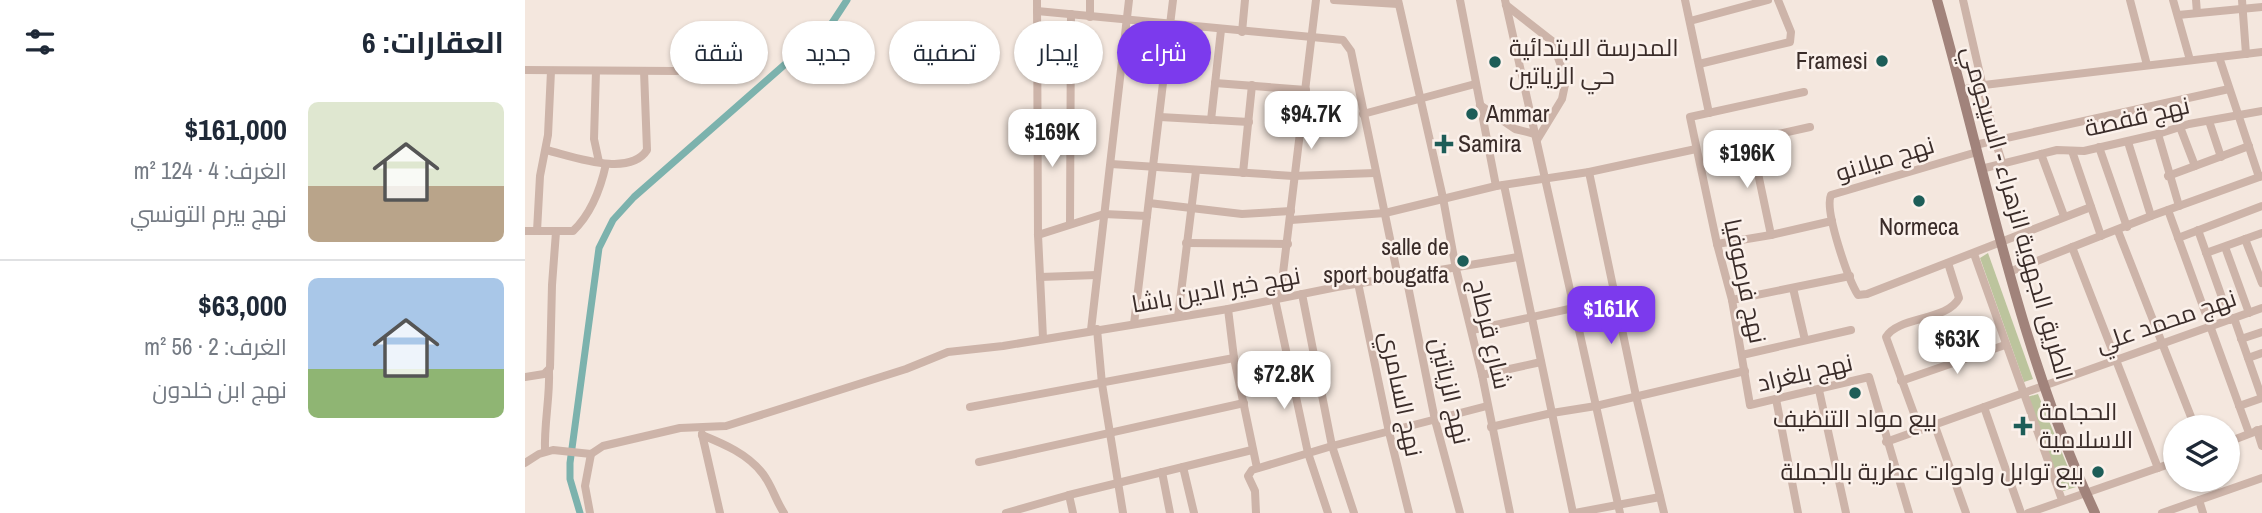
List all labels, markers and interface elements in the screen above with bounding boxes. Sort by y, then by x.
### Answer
chip: شقة [670,21,768,84]
chip: جديد [782,21,875,84]
chip: تصفية [889,21,1000,84]
chip: إيجار [1014,21,1103,84]
chip: شراء [1117,21,1211,84]
text: العقارات: 6 [362,22,504,62]
icon: filters [21,23,59,61]
place label: المدرسة الابتدائية حي الزياتين [1509,31,1679,95]
street label: الطريق الجهوية الزهراء - السيجومي [1951,42,2081,384]
place label: Framesi [1796,44,1868,76]
marker: Framesi [1874,53,1890,69]
marker: المدرسة الابتدائية حي الزياتين [1487,54,1503,70]
street label: نهج قفصة [2081,88,2193,145]
pin: $94.7K [1254,92,1368,151]
place label: Ammar [1485,97,1550,129]
text: $94.7K [1281,98,1341,129]
marker: Ammar [1464,106,1480,122]
text: $161,000 [184,109,287,149]
pin: $169K [1003,110,1101,169]
text: $169K [1024,116,1080,147]
place label: Samira [1458,127,1521,159]
street label: نهج ميلانو [1831,128,1938,189]
icon: home [364,130,448,214]
pin: $196K [1698,130,1796,190]
marker: Samira [1436,136,1452,152]
text: $196K [1719,137,1775,168]
text: الغرف: 4 · 124 m² [134,155,287,186]
marker: Normeca [1911,193,1927,209]
text: نهج بيرم التونسي [130,198,287,229]
place label: Normeca [1879,210,1959,242]
street label: نهج فرصوفيا [1716,215,1775,346]
place label: salle de sport bougatfa [1323,230,1449,290]
marker: salle de sport bougatfa [1455,253,1471,269]
street label: نهج خير الدين باشا [1129,258,1303,321]
street label: شارع قرطاج [1462,275,1519,392]
street label: نهج محمد علي [2091,281,2242,363]
text: $63,000 [198,285,287,325]
pin: $161K [1562,286,1660,346]
text: $161K [1583,293,1639,324]
icon: home [364,306,448,390]
pin: $63K [1916,316,1998,376]
text: $63K [1934,323,1980,354]
street label: نهج السامري [1370,328,1431,460]
text: الغرف: 2 · 56 m² [144,331,287,362]
street label: نهج الزياتين [1422,334,1479,448]
street label: نهج بلغراد [1754,346,1856,400]
pin: $72.8K [1227,352,1341,411]
text: $72.8K [1254,358,1314,389]
text: نهج ابن خلدون [152,374,287,405]
marker: بيع مواد التنظيف [1847,385,1863,401]
place label: الحجامة الاسلامية [2039,395,2133,455]
place label: بيع مواد التنظيف [1773,402,1937,435]
map controls [2163,415,2240,492]
button: layers [2163,415,2240,492]
marker: الحجامة الاسلامية [2013,416,2033,436]
place label: بيع توابل وادوات عطرية بالجملة [1780,455,2084,488]
marker: بيع توابل وادوات عطرية بالجملة [2090,464,2106,480]

